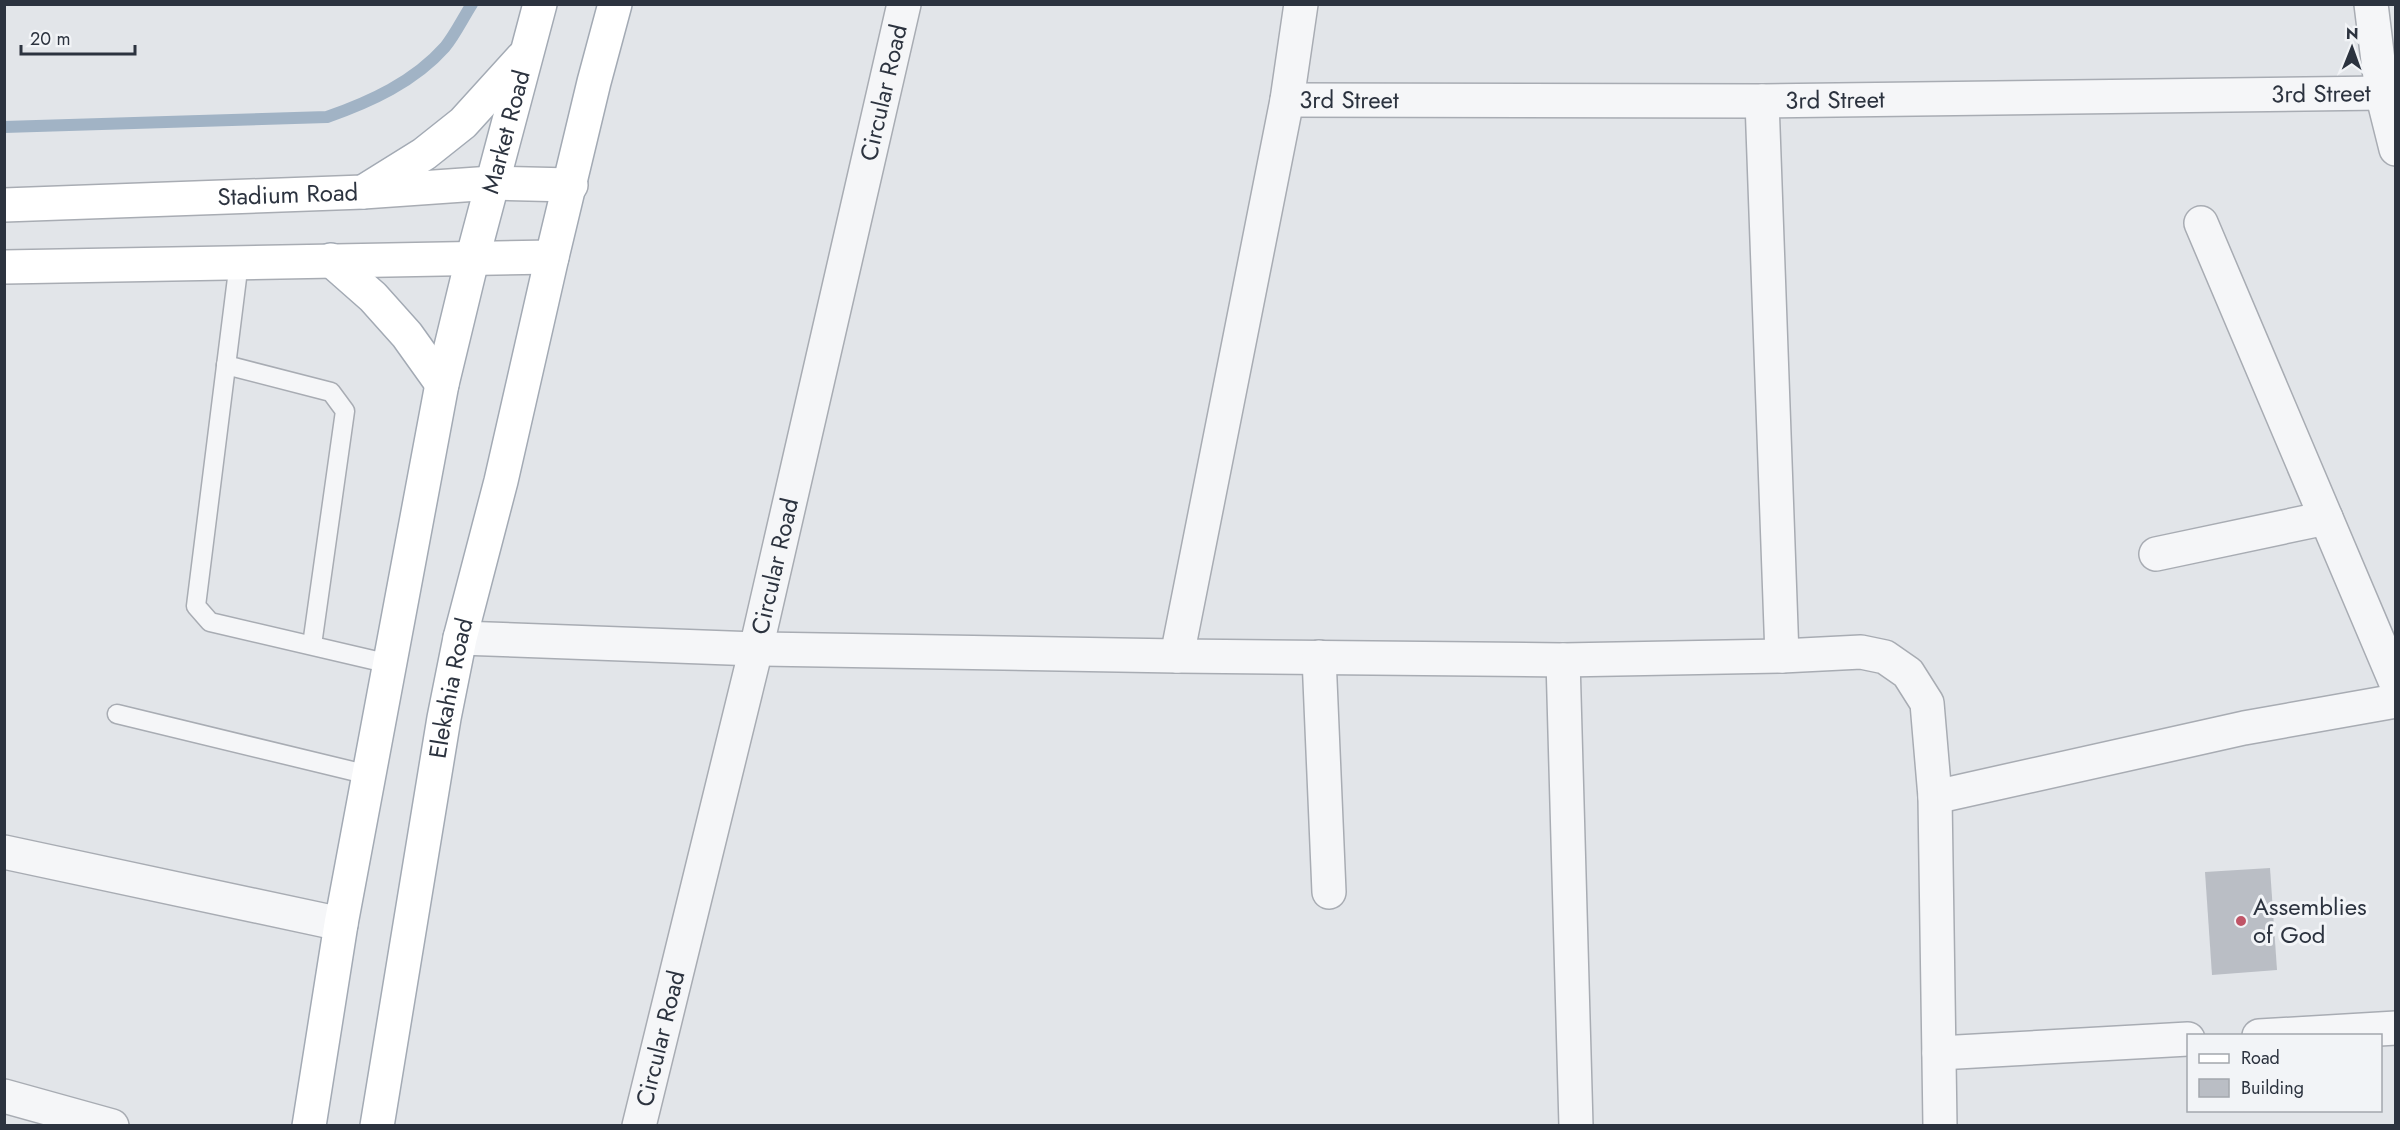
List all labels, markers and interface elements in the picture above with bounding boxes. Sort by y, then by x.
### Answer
scale bar [21,18,135,56]
north arrow [2322,18,2382,78]
street label: Circular Road [851,21,916,164]
text: N [2346,22,2359,45]
text: 20 m [30,26,70,52]
street label: Market Road [472,66,539,197]
street label: 3rd Street [2271,75,2371,111]
street label: 3rd Street [1785,81,1885,118]
street label: 3rd Street [1299,82,1399,117]
street label: Stadium Road [217,174,359,214]
street label: Circular Road [742,495,807,638]
street label: Elekahia Road [420,614,482,761]
place label: Assemblies of God [2253,889,2367,952]
marker: Assemblies of God [2234,914,2248,928]
street label: Circular Road [626,967,694,1110]
legend [2187,1034,2382,1112]
text: Road [2241,1045,2280,1071]
text: Building [2241,1075,2304,1101]

